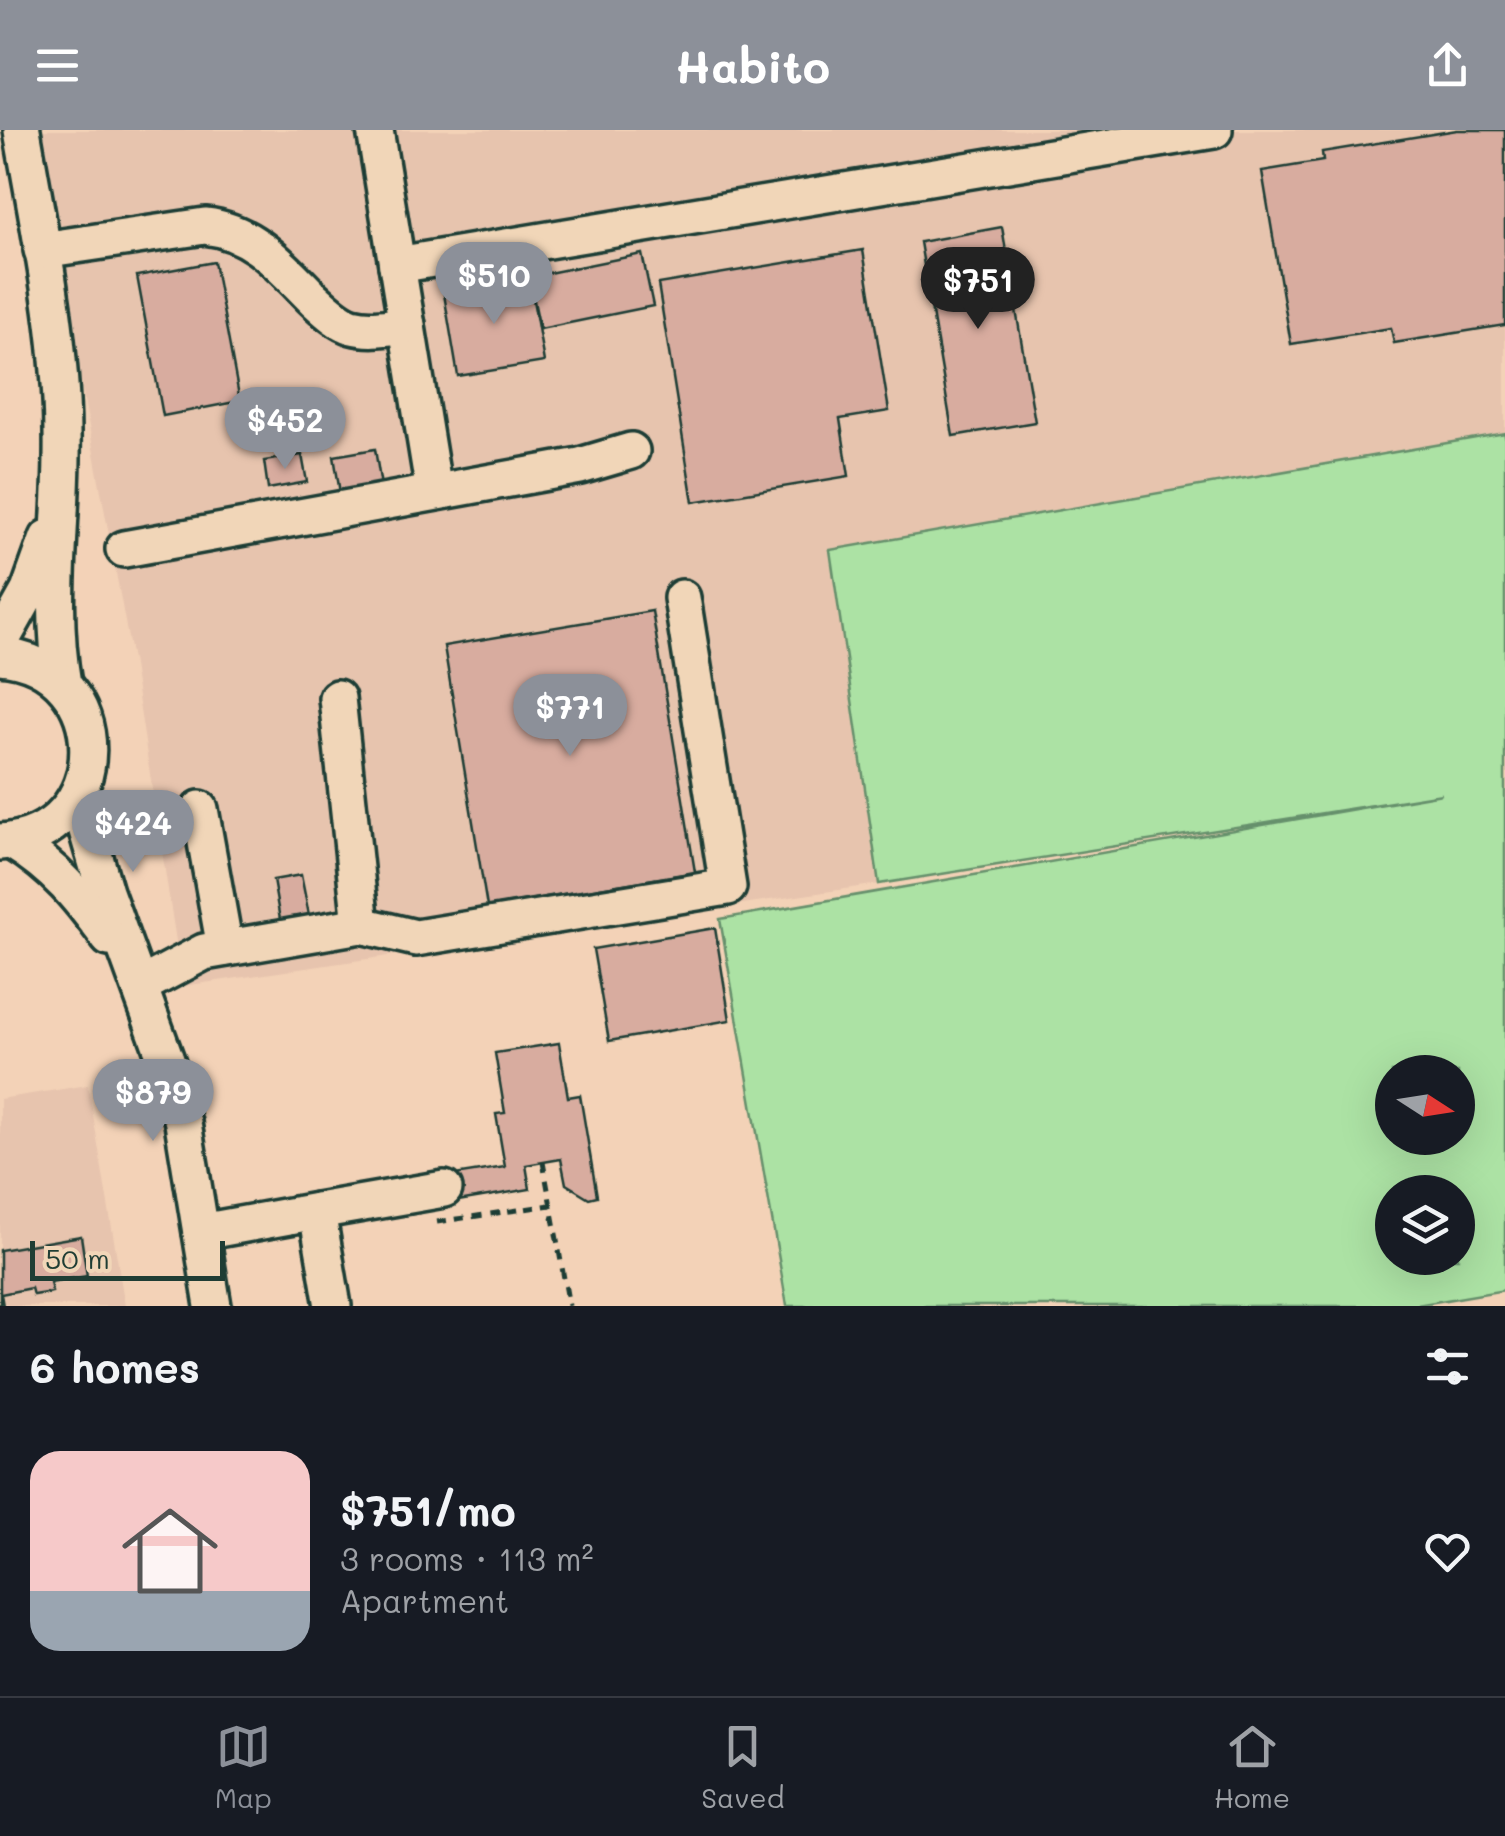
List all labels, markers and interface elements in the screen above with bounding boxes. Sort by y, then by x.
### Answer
text: Habito [675,36,830,94]
icon: menu [30,38,85,93]
icon: share [1420,38,1475,93]
pin: $510 [435,242,553,327]
pin: $751 [919,247,1037,332]
text: $510 [457,253,531,295]
text: $751 [943,258,1013,300]
pin: $452 [226,387,344,472]
text: $452 [247,398,323,440]
pin: $771 [511,674,629,759]
text: $771 [535,685,605,727]
pin: $424 [74,790,192,875]
text: $424 [94,801,172,843]
north arrow [1375,1055,1475,1155]
map controls [1375,1055,1475,1275]
pin: $879 [94,1059,212,1144]
text: $879 [115,1070,191,1112]
button: layers [1375,1175,1475,1275]
scale bar [30,1236,225,1280]
text: 50 m [45,1240,110,1276]
text: 6 homes [30,1339,200,1394]
icon: filters [1420,1339,1475,1394]
text: $751/mo [340,1482,516,1537]
icon: home [110,1491,230,1611]
icon: heart [1420,1524,1475,1579]
text: 3 rooms · 113 m² [340,1537,594,1579]
text: Apartment [340,1579,509,1621]
tab: Map [215,1719,272,1815]
tab: Saved [701,1719,784,1815]
tab: Home [1214,1719,1290,1815]

